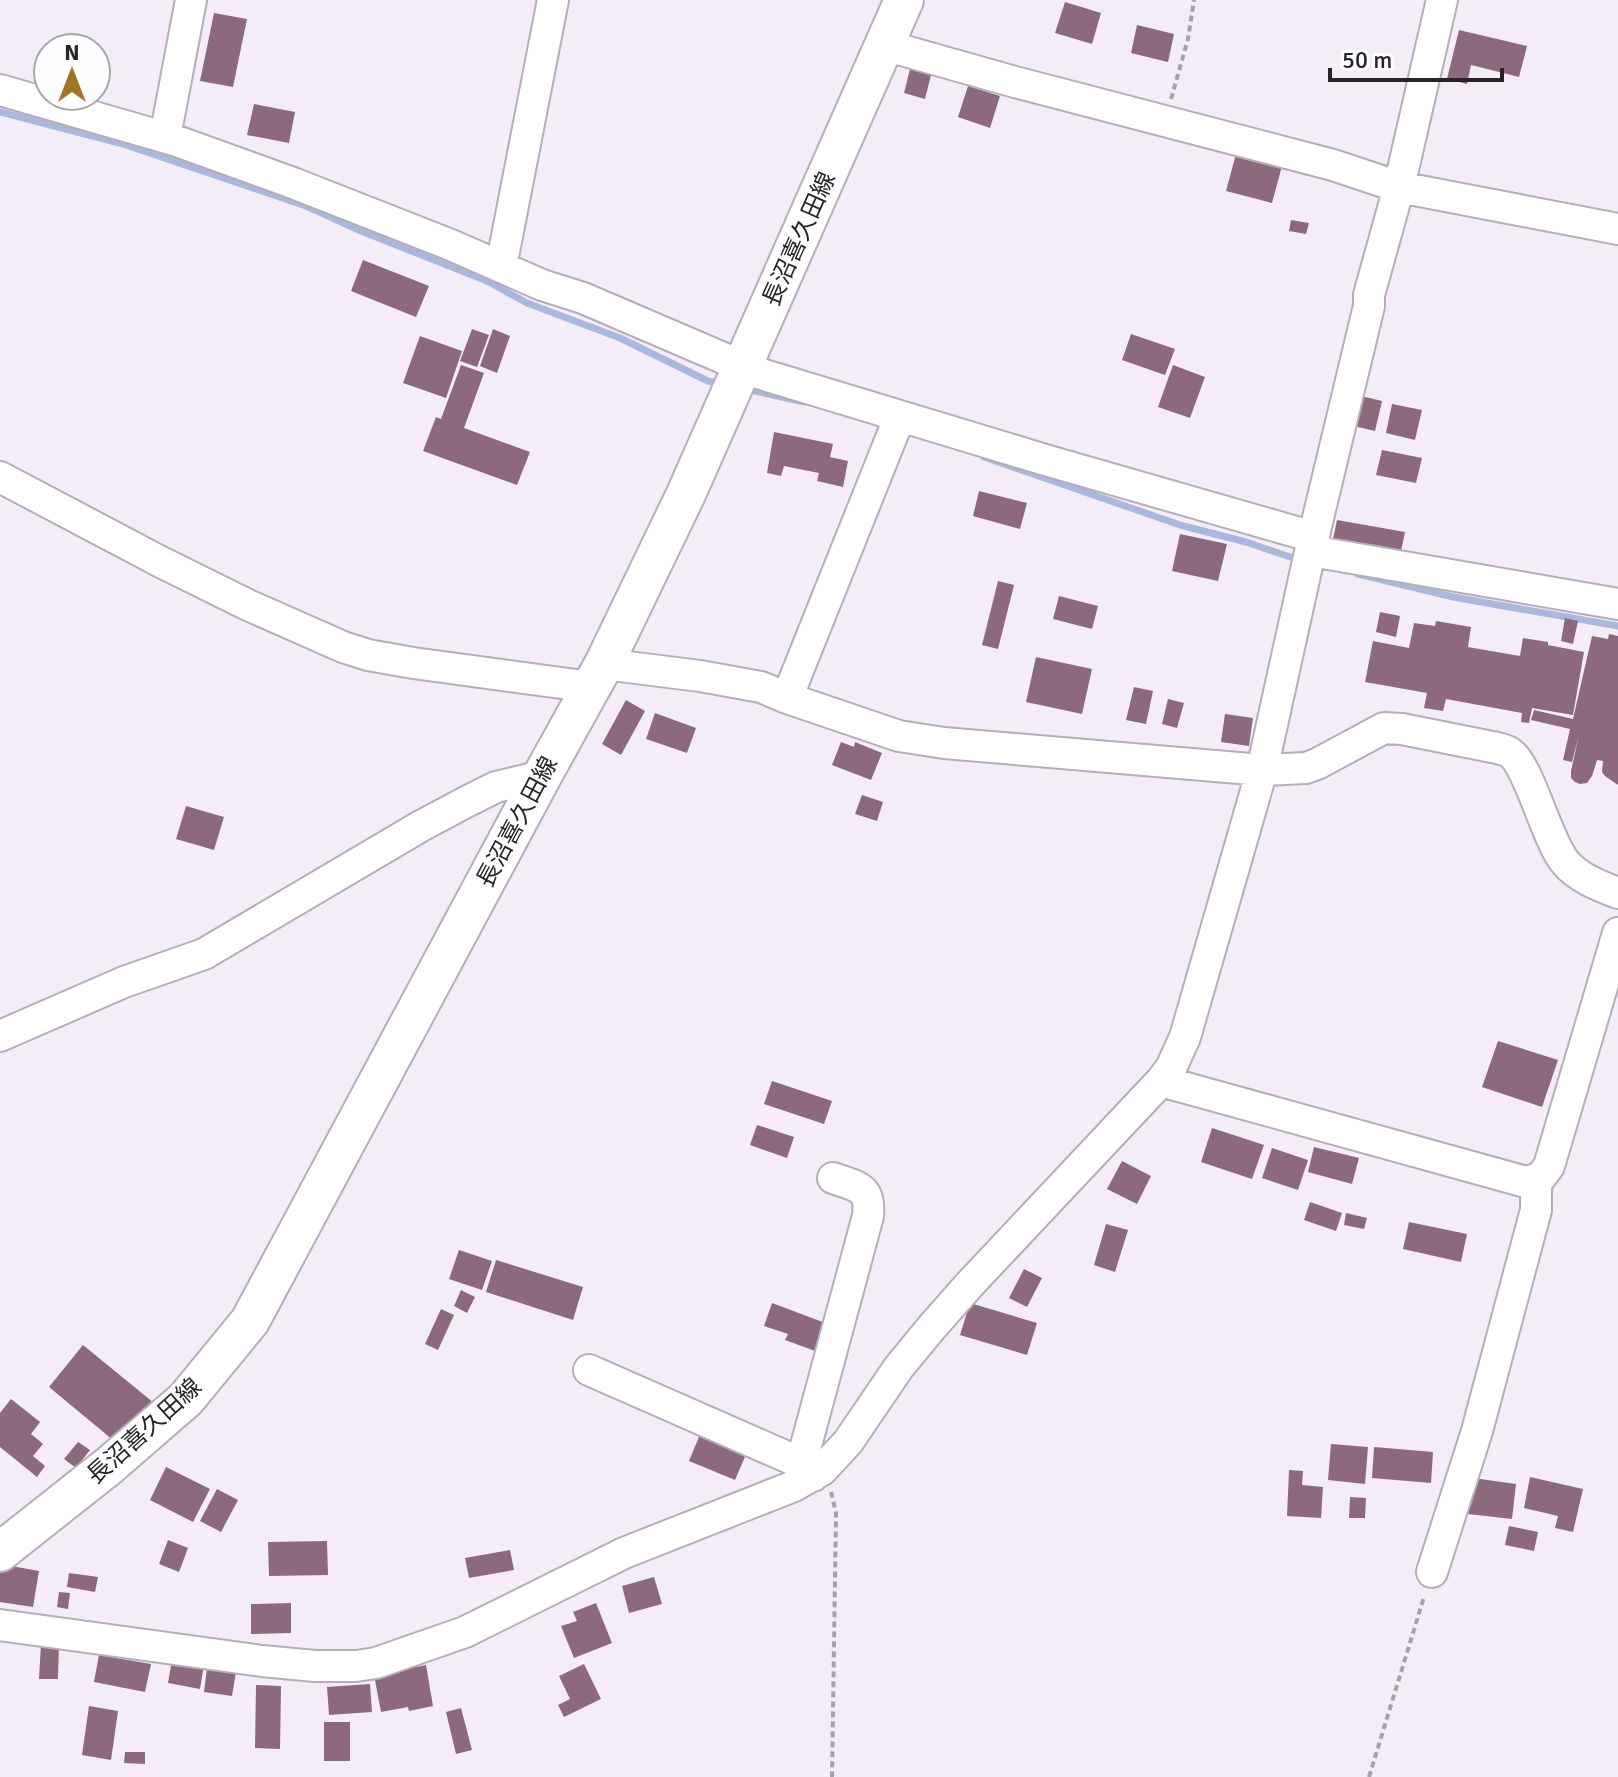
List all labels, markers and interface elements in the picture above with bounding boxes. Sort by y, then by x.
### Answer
north arrow [32,32,112,112]
scale bar [1330,32,1502,82]
text: N [64,39,80,66]
text: 50 m [1342,45,1392,75]
street label: 長沼喜久田線 [756,167,842,311]
street label: 長沼喜久田線 [470,751,564,893]
street label: 長沼喜久田線 [80,1372,208,1490]

